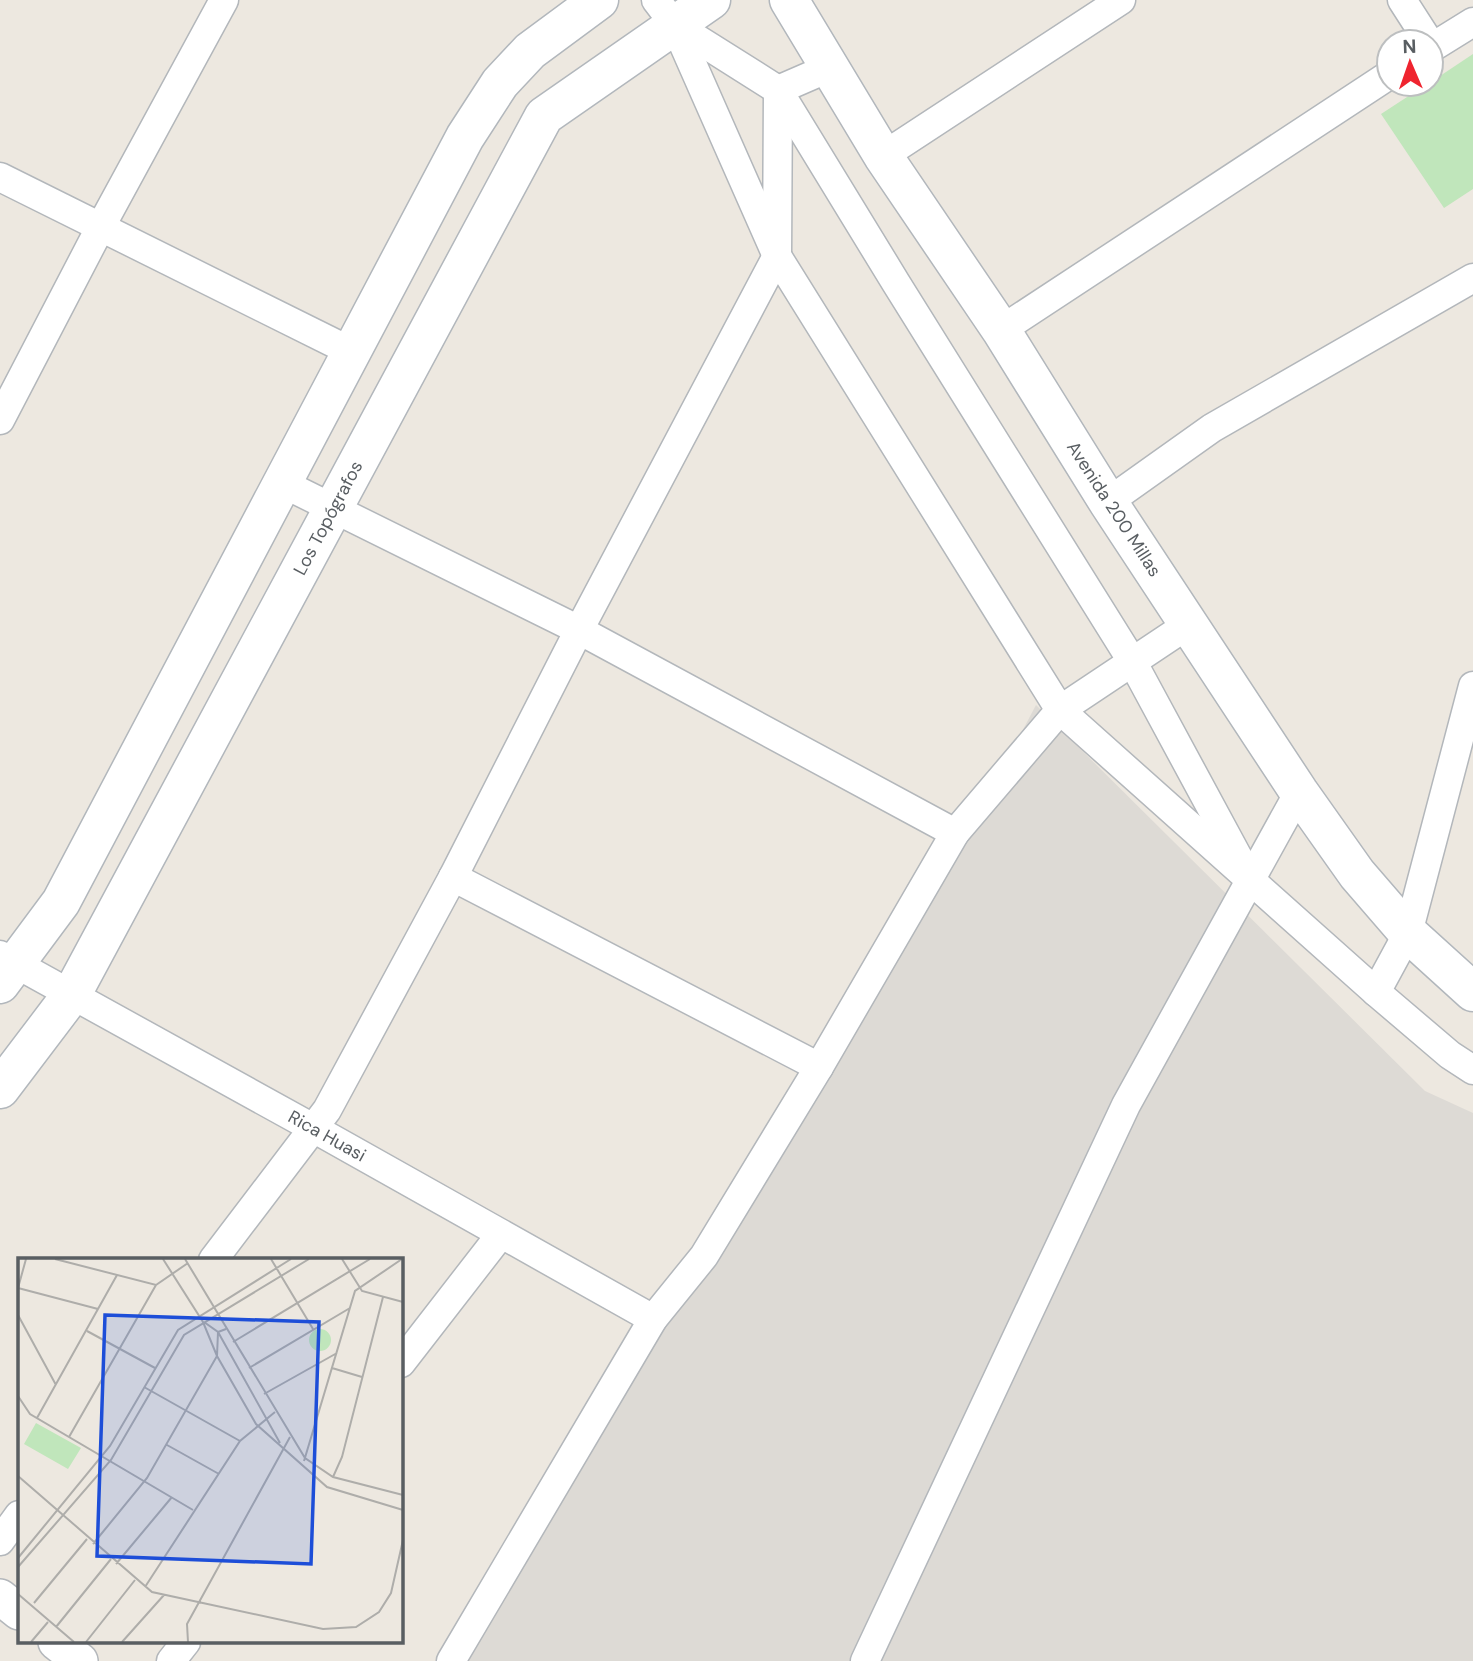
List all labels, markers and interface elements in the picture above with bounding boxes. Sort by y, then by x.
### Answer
north arrow [1375,28,1445,98]
text: N [1402,34,1417,59]
street label: Avenida 200 Millas [1061,437,1167,581]
street label: Los Topógrafos [288,457,368,579]
street label: Rica Huasi [284,1105,370,1167]
inset map [18,1258,402,1644]

